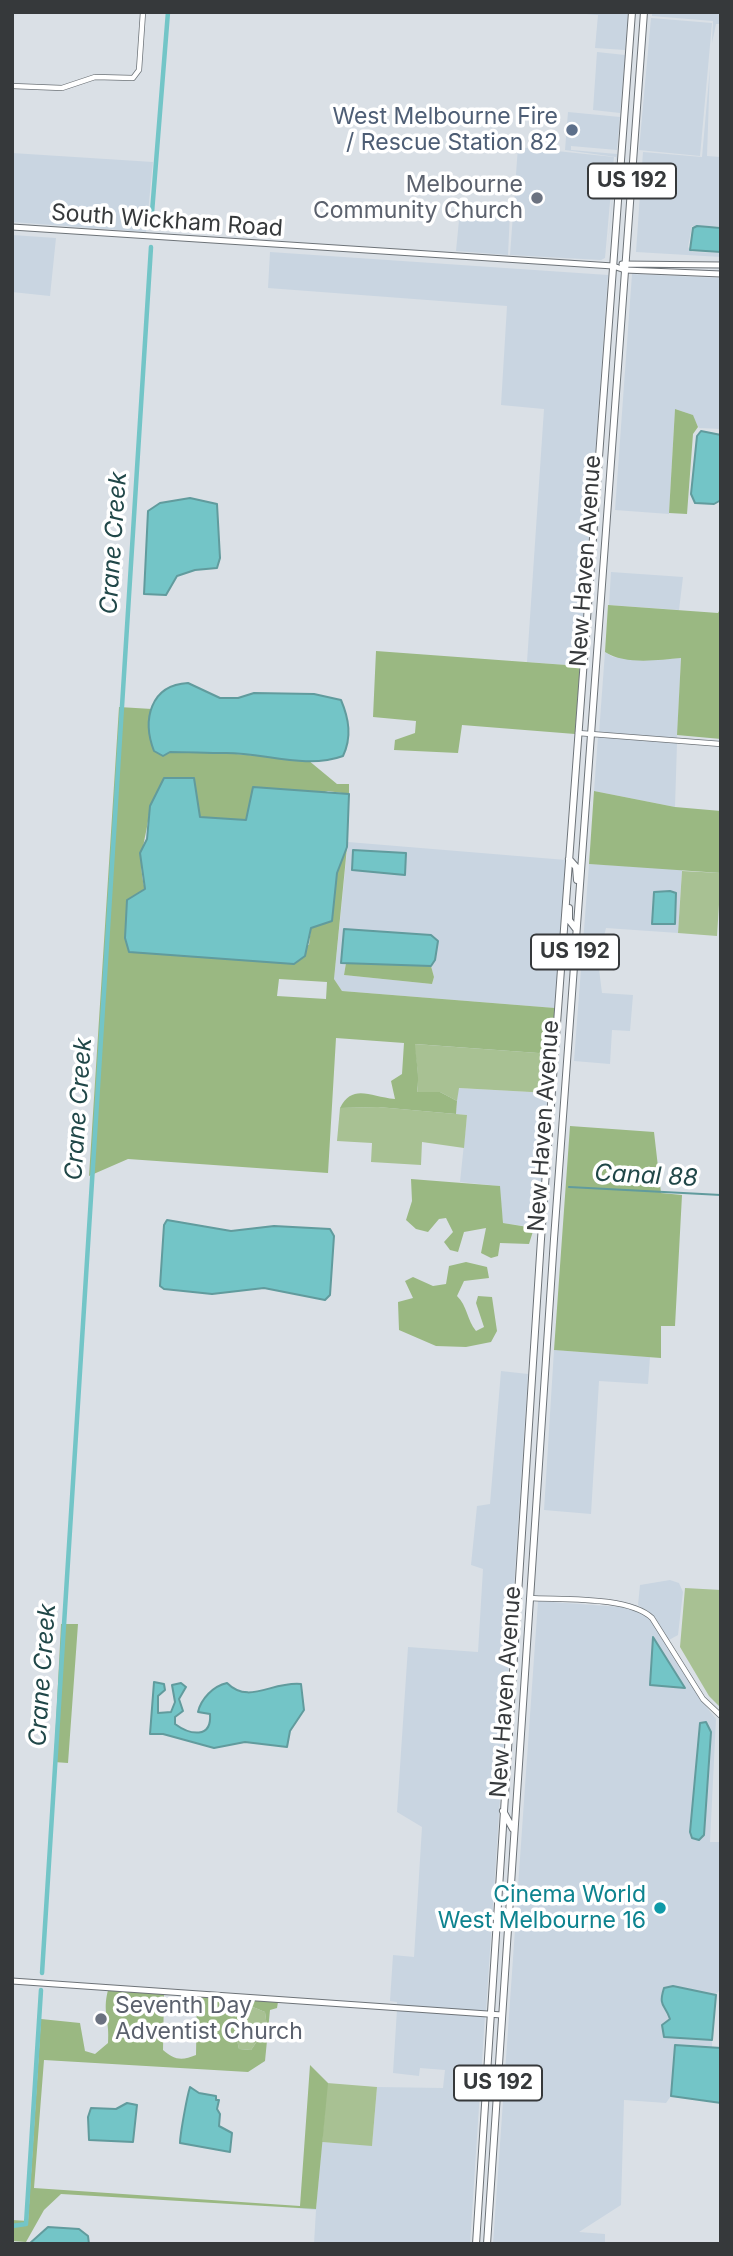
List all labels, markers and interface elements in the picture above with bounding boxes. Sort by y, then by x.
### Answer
place label: West Melbourne Fire / Rescue Station 82 [332,103,558,157]
marker: West Melbourne Fire / Rescue Station 82 [564,122,580,138]
road number: US 192 [588,164,676,198]
place label: Melbourne Community Church [313,171,523,225]
marker: Melbourne Community Church [529,190,545,206]
street label: South Wickham Road [50,199,284,243]
street label: New Haven Avenue [565,454,607,668]
water label: Crane Creek [95,471,133,615]
road number: US 192 [531,934,619,970]
street label: New Haven Avenue [523,1019,565,1233]
water label: Crane Creek [60,1037,98,1181]
water label: Canal 88 [594,1159,698,1193]
street label: New Haven Avenue [485,1585,527,1799]
water label: Crane Creek [24,1603,62,1747]
place label: Cinema World West Melbourne 16 [438,1881,646,1935]
marker: Cinema World West Melbourne 16 [652,1900,668,1916]
place label: Seventh Day Adventist Church [115,1992,303,2046]
marker: Seventh Day Adventist Church [93,2011,109,2027]
road number: US 192 [454,2066,542,2100]

